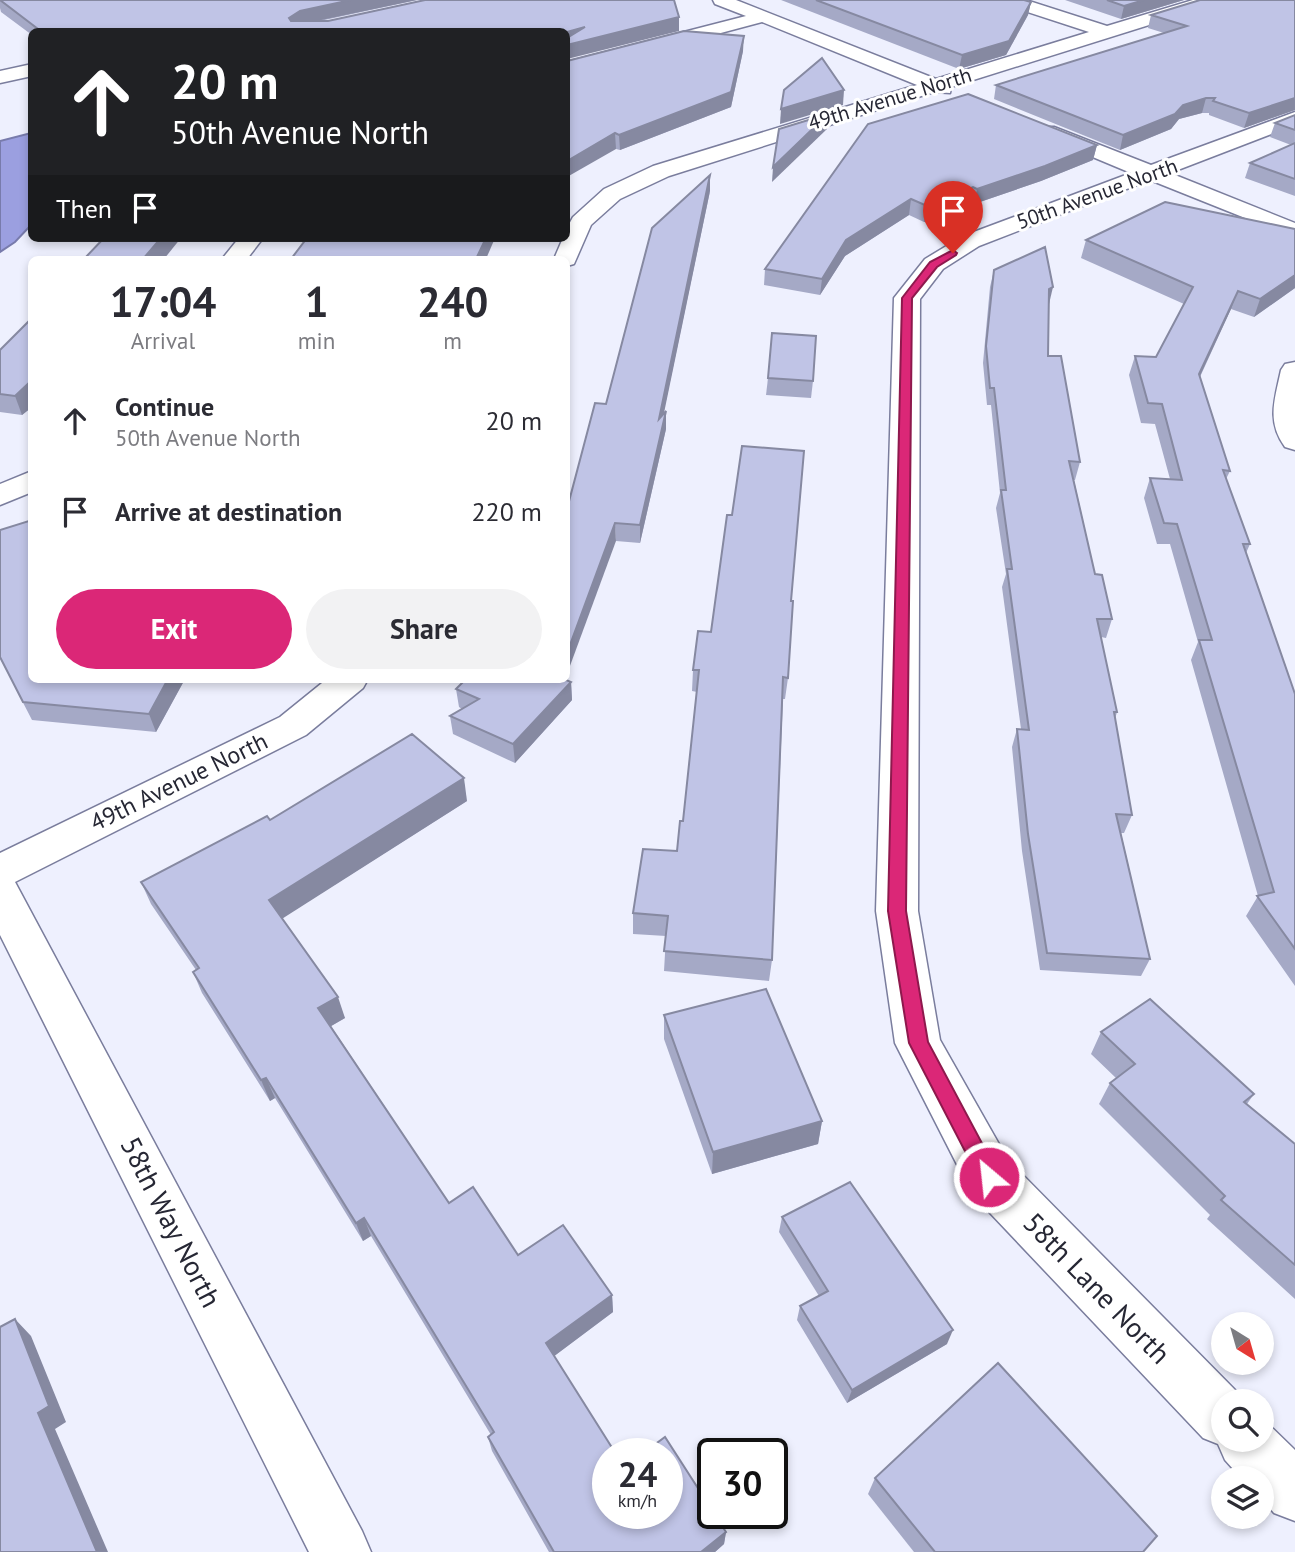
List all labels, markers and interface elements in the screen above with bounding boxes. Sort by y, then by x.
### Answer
text: 20 m [171,49,278,113]
icon: ahead [56,56,147,147]
street label: 49th Avenue North [805,61,975,136]
text: 50th Avenue North [171,111,429,153]
street label: 50th Avenue North [1013,152,1181,235]
pin [923,181,983,253]
icon: arrive [126,189,164,227]
text: Then [56,192,112,225]
icon: arrive [934,192,972,230]
text: 17:04 [110,274,216,329]
text: 1 [305,274,328,329]
text: 240 [417,274,488,329]
text: Arrival [131,326,195,355]
text: min [298,326,335,355]
text: m [443,326,462,355]
text: Continue [115,390,214,423]
icon: ahead [56,402,94,440]
text: 20 m [486,404,542,437]
text: 50th Avenue North [115,423,301,452]
icon: arrive [56,493,94,531]
text: Arrive at destination [115,495,342,528]
text: 220 m [471,495,542,528]
button: Exit [56,589,292,669]
button: Share [306,589,542,669]
street label: 49th Avenue North [85,725,273,838]
street label: 58th Way North [113,1130,230,1313]
position arrow [952,1140,1026,1214]
street label: 58th Lane North [1016,1204,1179,1371]
north arrow [1211,1312,1274,1376]
map controls [1211,1312,1274,1529]
button: search [1211,1389,1274,1452]
speed limit sign: 30 [697,1438,788,1529]
text: 24 [618,1451,657,1497]
button: layers [1211,1466,1274,1529]
text: km/h [618,1489,657,1512]

